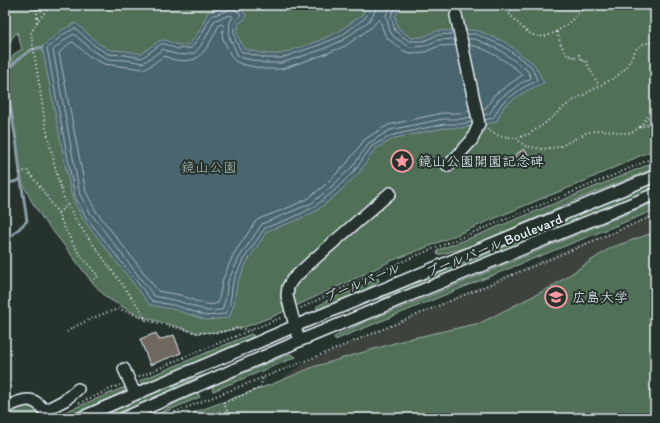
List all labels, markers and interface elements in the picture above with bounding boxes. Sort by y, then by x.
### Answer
place icon: 鏡山公園開園記念碑 [389,148,415,174]
place label: 鏡山公園開園記念碑 [418,153,544,170]
park label: 鏡山公園 [181,159,237,176]
street label: ブールバール Boulevard [423,210,565,281]
street label: ブールバール [321,259,403,306]
school or university icon: 広島大学 [543,284,569,310]
place label: 広島大学 [572,289,628,306]

